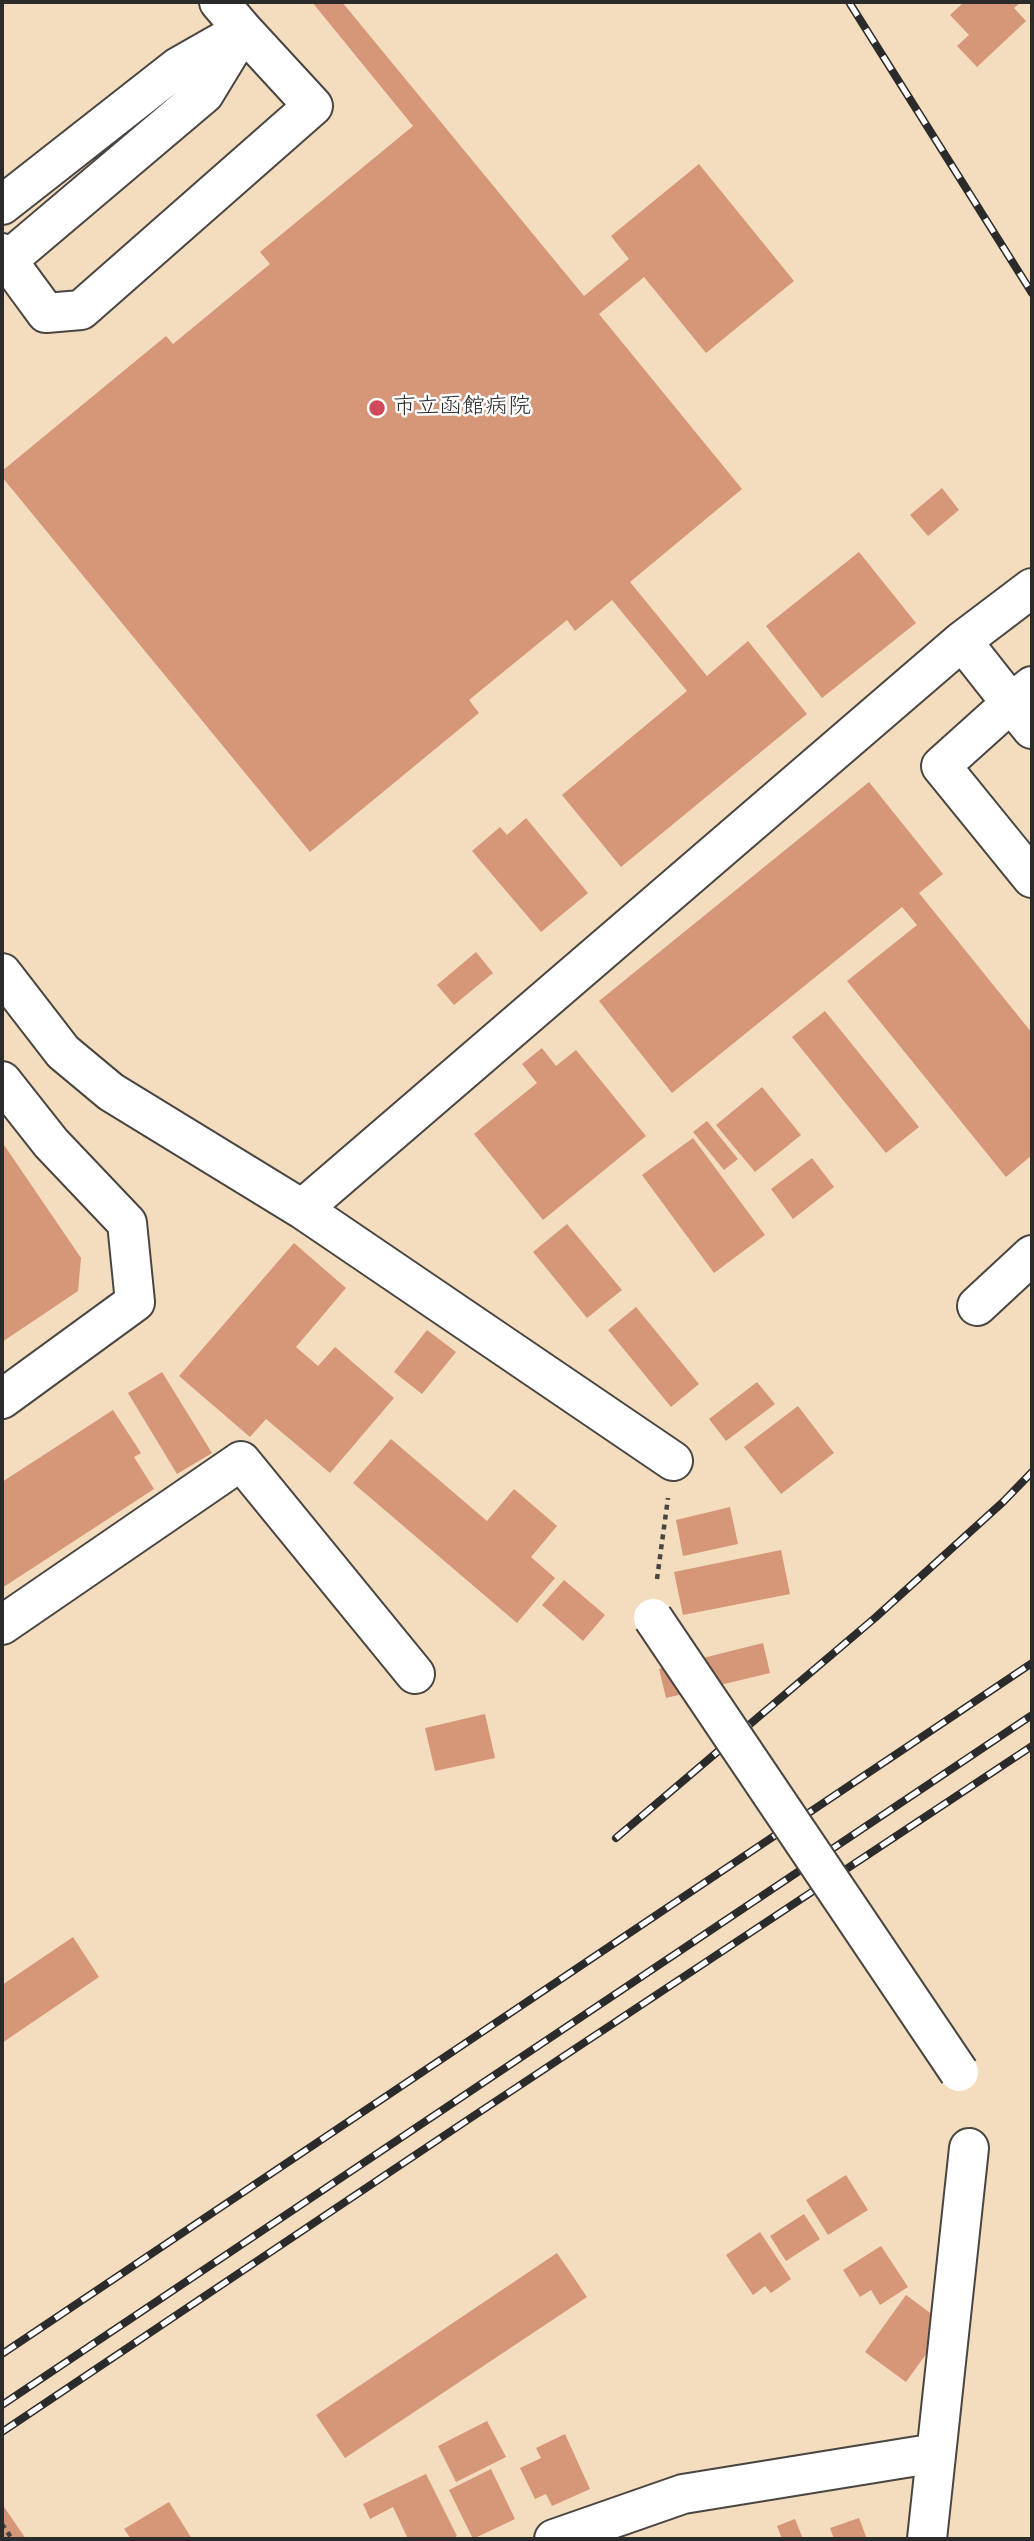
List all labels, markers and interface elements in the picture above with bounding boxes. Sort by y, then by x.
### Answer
place label: 市立函館病院 [393,394,531,422]
marker: 市立函館病院 [367,398,387,418]

